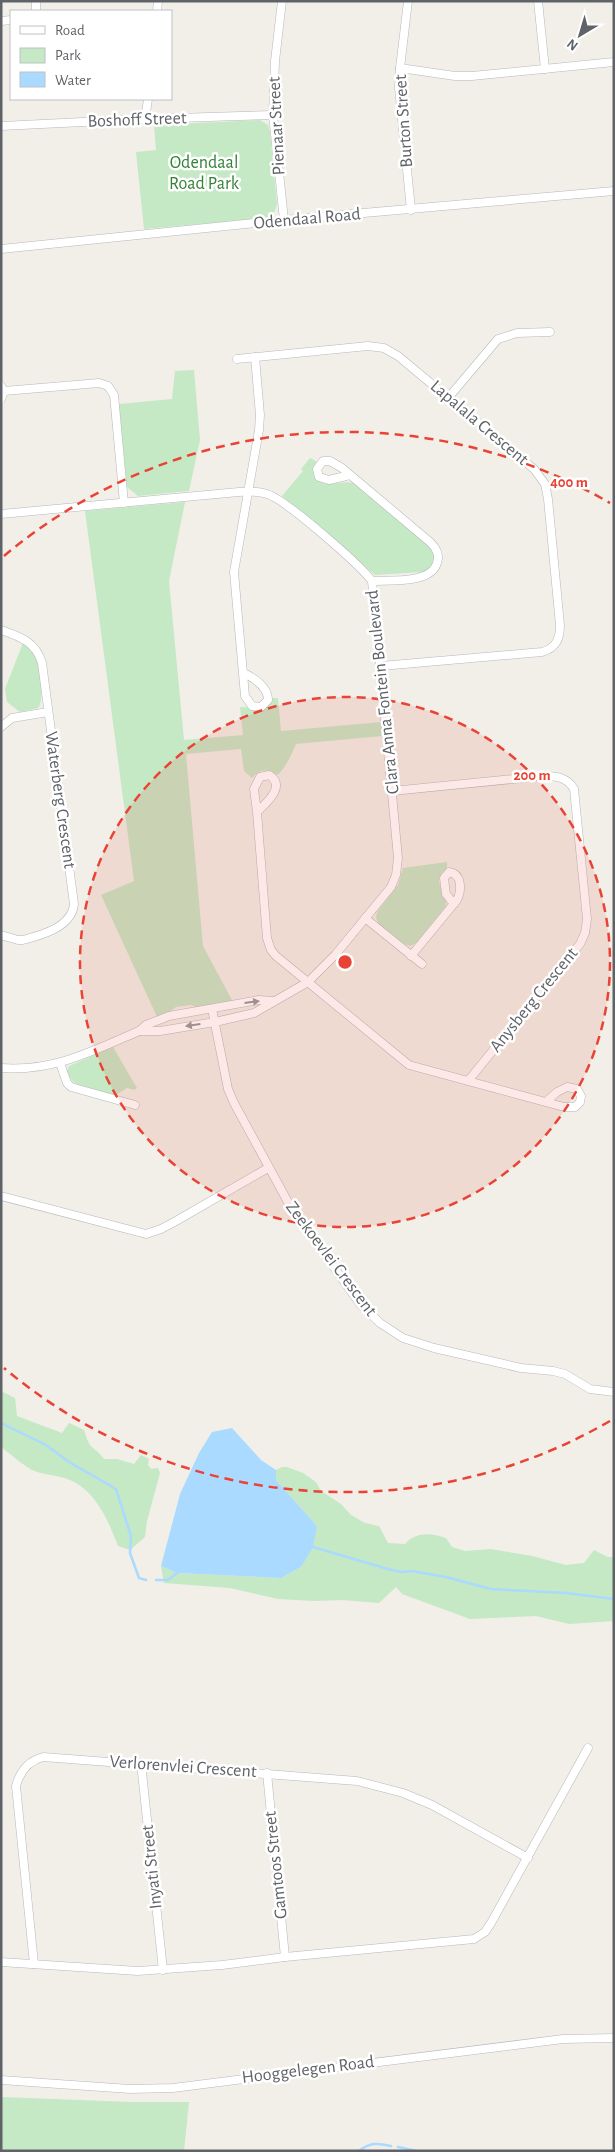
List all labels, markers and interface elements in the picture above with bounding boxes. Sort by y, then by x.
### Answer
legend [10,10,172,100]
north arrow [555,10,605,60]
text: Road [55,23,85,38]
text: N [564,36,581,53]
text: Park [55,48,81,63]
text: Water [55,73,91,88]
street label: Burton Street [392,74,416,168]
street label: Pienaar Street [265,76,289,176]
street label: Boshoff Street [87,109,187,131]
park label: Odendaal Road Park [169,154,240,193]
street label: Odendaal Road [253,205,361,233]
street label: Lapalala Crescent [427,377,532,469]
text: 400 m [550,475,588,490]
street label: Clara Anna Fontein Boulevard [363,589,403,795]
street label: Waterberg Crescent [41,730,79,870]
text: 200 m [513,768,551,783]
street label: Anysberg Crescent [487,944,582,1056]
centre of rings [336,953,354,971]
one-way arrow [245,997,261,1005]
one-way arrow [184,1021,200,1029]
street label: Zeekoevlei Crescent [282,1198,380,1320]
street label: Verlorenvlei Crescent [109,1753,257,1781]
street label: Gamtoos Street [261,1810,291,1920]
street label: Inyati Street [139,1824,165,1910]
street label: Hooggelegen Road [241,2053,375,2087]

